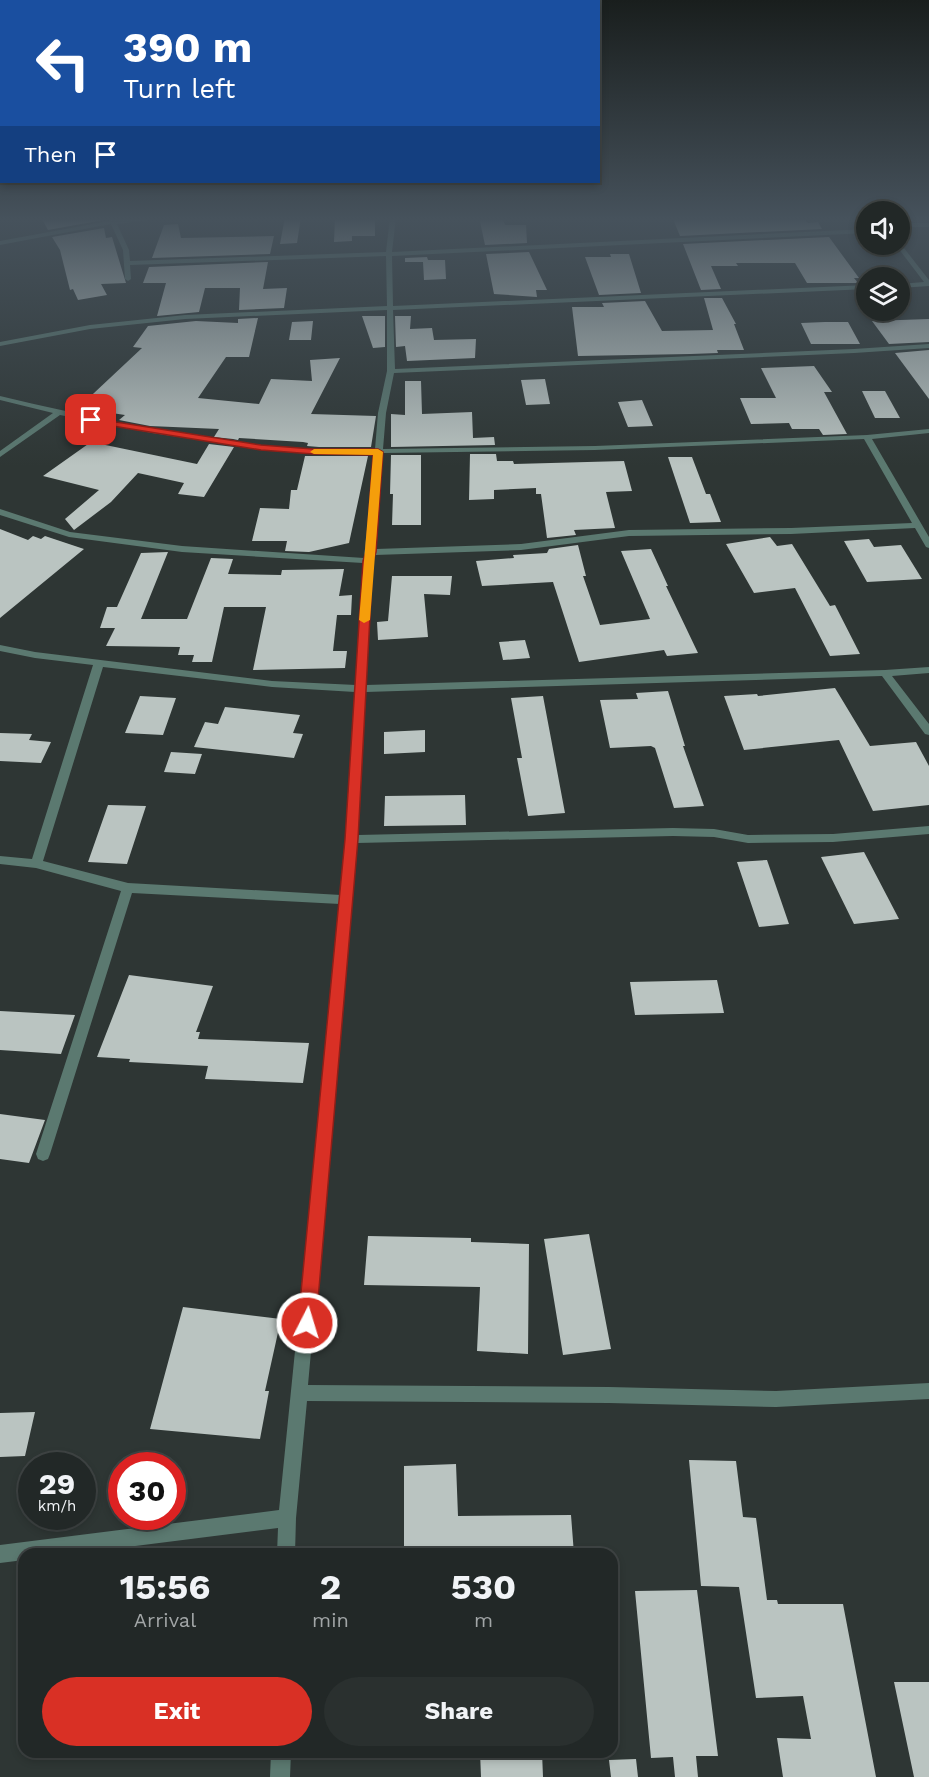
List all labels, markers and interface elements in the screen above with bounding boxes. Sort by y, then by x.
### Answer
text: 390 m [123,23,252,72]
icon: left [24,24,102,102]
text: Turn left [123,73,235,105]
icon: arrive [89,138,122,171]
text: Then [24,142,77,167]
map controls [856,201,910,321]
button: sound [856,201,910,255]
button: layers [856,267,910,321]
pin [65,394,116,445]
icon: arrive [74,403,107,436]
position arrow [275,1291,339,1355]
speed limit sign: 30 [108,1452,186,1530]
text: 29 [39,1466,75,1501]
text: km/h [38,1497,76,1515]
text: 15:56 [120,1566,210,1608]
text: 2 [320,1566,341,1608]
text: 530 [451,1566,516,1608]
text: Arrival [134,1608,196,1632]
text: min [312,1608,349,1632]
text: m [474,1608,493,1632]
button: Exit [42,1677,312,1746]
button: Share [324,1677,594,1746]

